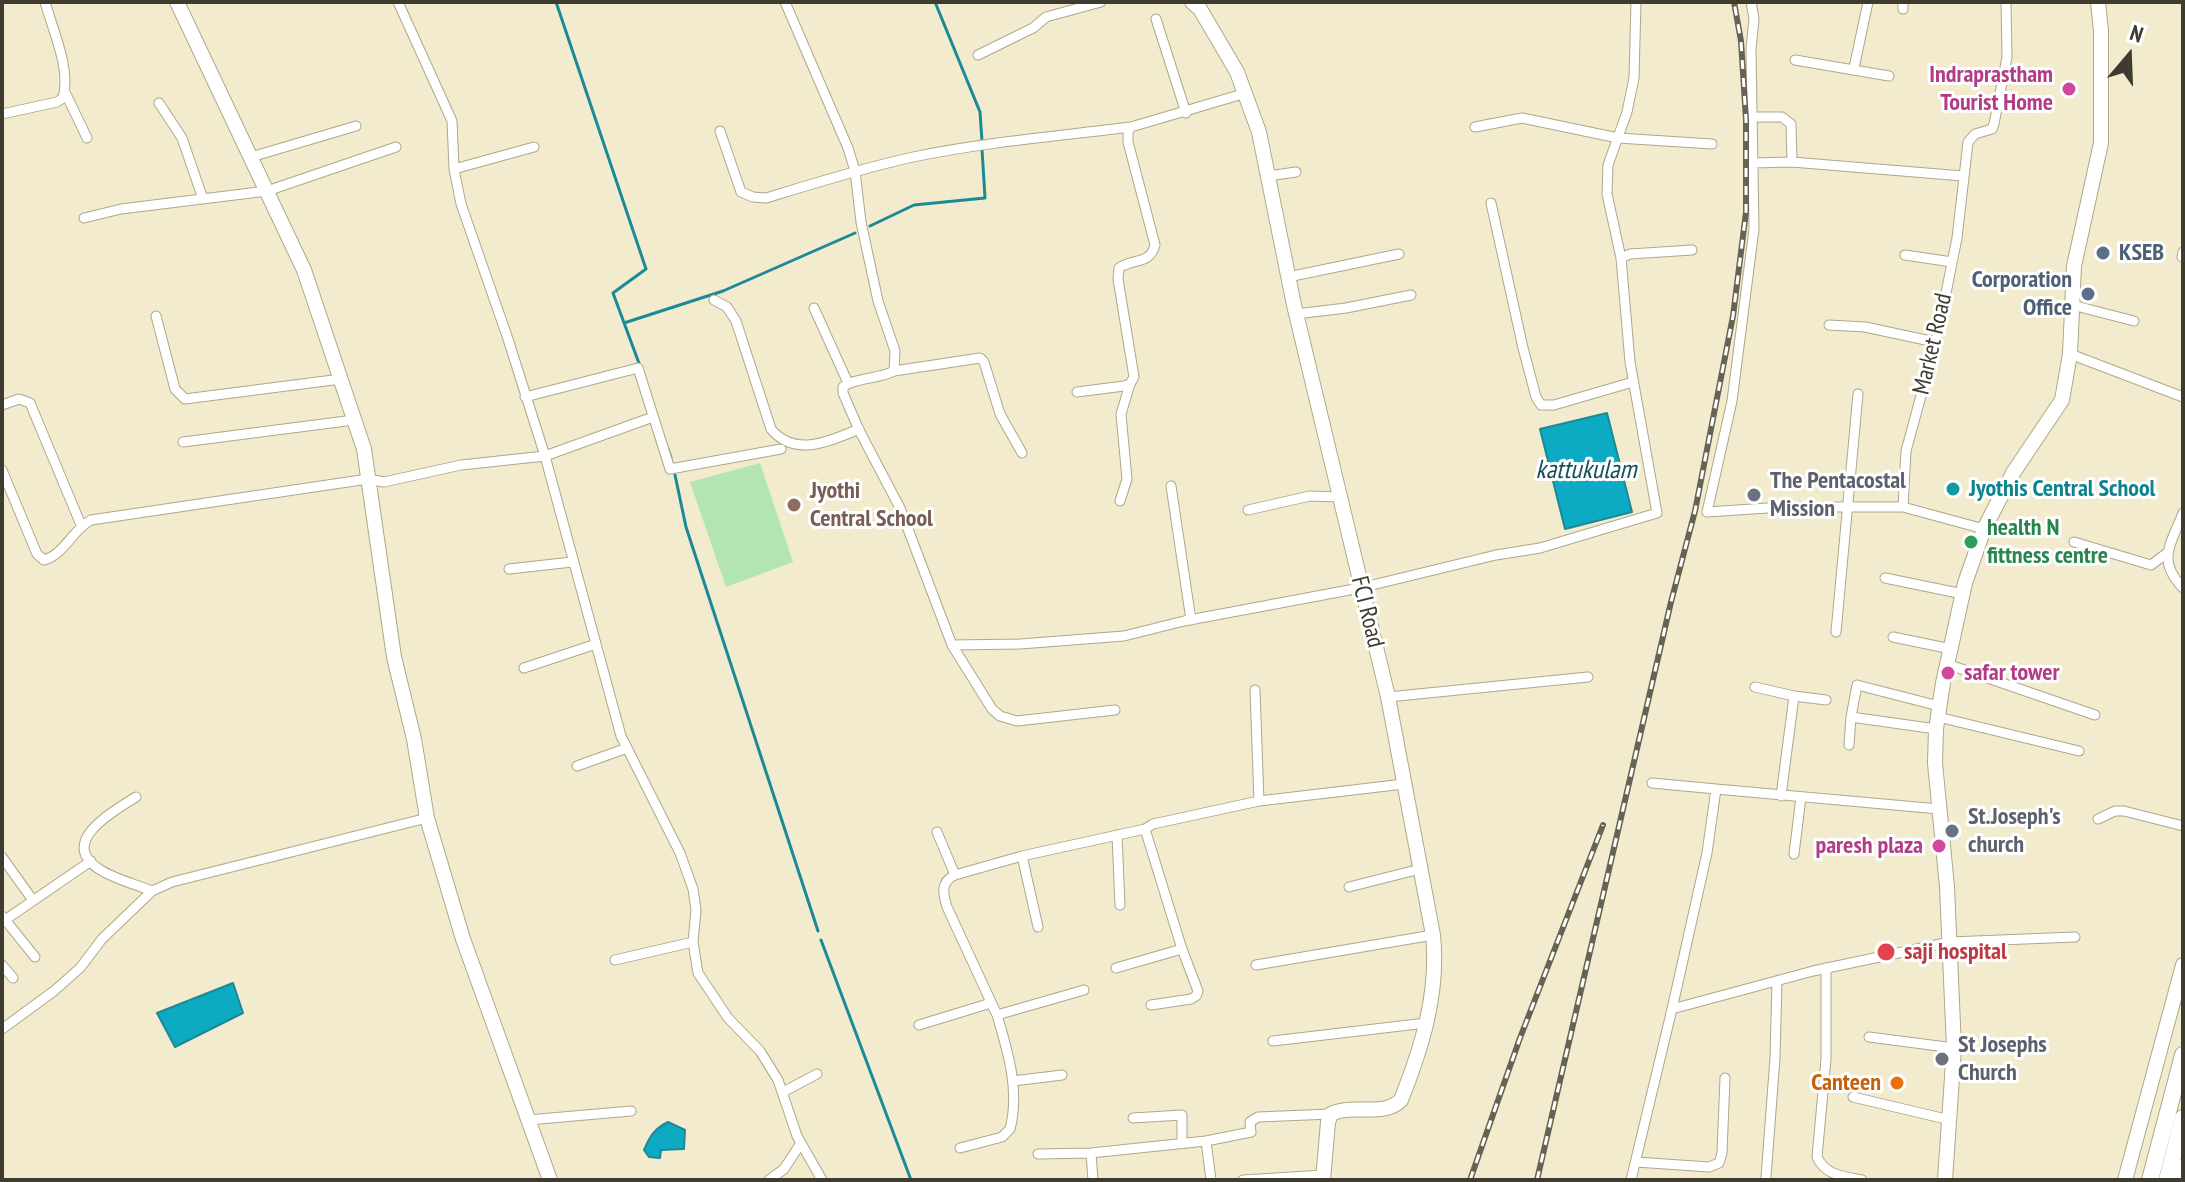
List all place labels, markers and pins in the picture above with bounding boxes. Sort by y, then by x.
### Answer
place label: Indraprastham Tourist Home [1929,61,2053,117]
marker: Indraprastham Tourist Home [2060,80,2078,98]
place label: KSEB [2119,239,2164,267]
marker: KSEB [2094,244,2112,262]
place label: Corporation Office [1972,266,2072,322]
marker: Corporation Office [2079,285,2097,303]
place label: The Pentacostal Mission [1770,467,1906,523]
place label: Jyothis Central School [1969,475,2155,503]
place label: Jyothi Central School [810,477,933,533]
marker: Jyothis Central School [1944,480,1962,498]
marker: The Pentacostal Mission [1745,486,1763,504]
marker: Jyothi Central School [785,496,803,514]
place label: health N fittness centre [1987,514,2108,570]
marker: health N fittness centre [1962,533,1980,551]
place label: safar tower [1964,659,2060,687]
marker: safar tower [1939,664,1957,682]
place label: St.Joseph's church [1968,803,2061,859]
marker: St.Joseph's church [1943,822,1961,840]
place label: paresh plaza [1815,832,1923,860]
marker: paresh plaza [1930,837,1948,855]
place label: saji hospital [1904,938,2007,966]
marker: saji hospital [1875,941,1897,963]
place label: St Josephs Church [1958,1031,2047,1087]
marker: St Josephs Church [1933,1050,1951,1068]
place label: Canteen [1811,1069,1881,1097]
marker: Canteen [1888,1074,1906,1092]

